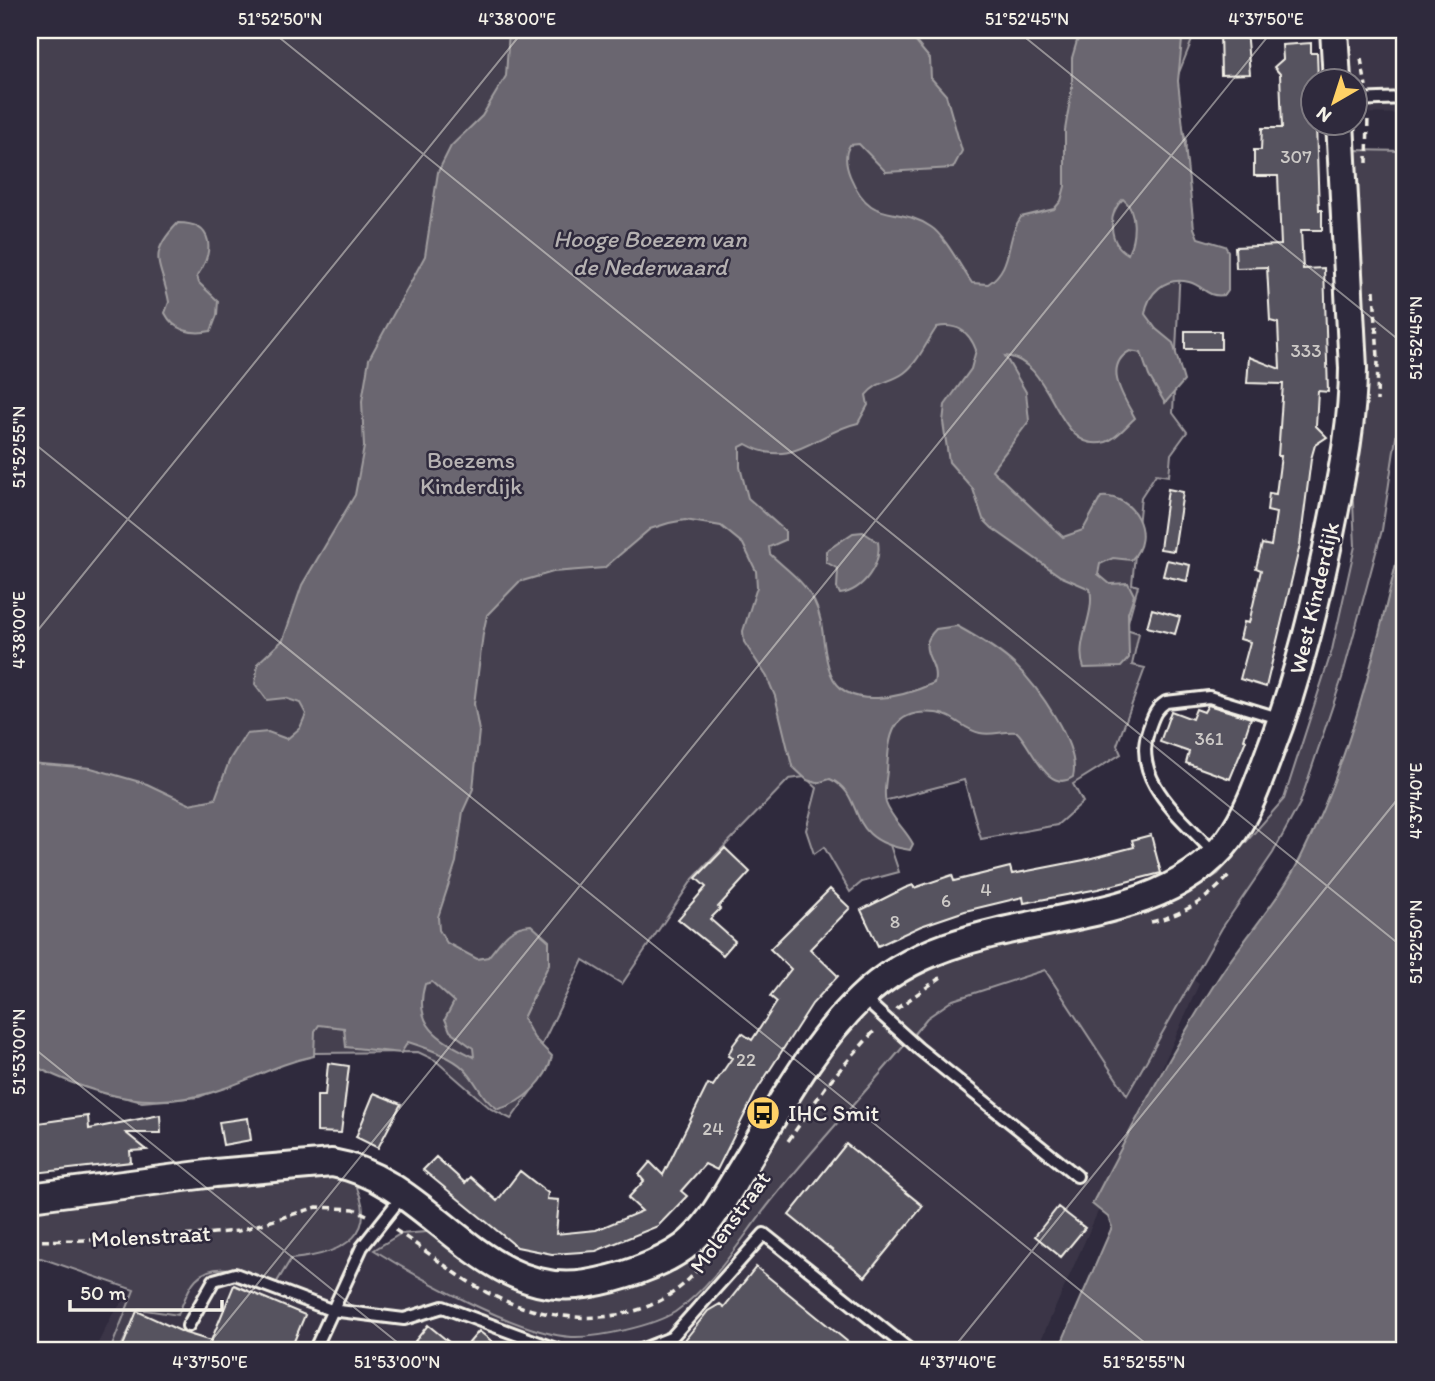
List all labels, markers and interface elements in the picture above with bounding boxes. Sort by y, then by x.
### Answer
text: 51°52'50"N [238,8,322,30]
text: 4°38'00"E [478,8,556,30]
text: 51°52'45"N [985,8,1069,30]
text: 4°37'50"E [1228,8,1304,30]
north arrow [1298,66,1368,136]
text: N [1311,102,1336,128]
house number: 307 [1280,145,1312,168]
water label: Hooge Boezem van de Nederwaard [553,224,747,281]
text: 51°52'45"N [1405,296,1427,380]
house number: 333 [1290,339,1322,362]
text: 51°52'55"N [8,406,30,489]
park label: Boezems Kinderdijk [420,446,522,500]
street label: West Kinderdijk [1283,519,1345,677]
text: 4°38'00"E [8,591,30,669]
house number: 361 [1194,727,1224,750]
text: 4°37'40"E [1405,763,1427,839]
house number: 4 [980,878,992,901]
house number: 6 [941,889,951,912]
text: 51°52'50"N [1405,900,1427,984]
house number: 8 [890,910,900,933]
text: 51°53'00"N [8,1009,30,1095]
house number: 22 [736,1048,756,1071]
bus stop icon: IHC Smit [744,1094,782,1132]
place label: IHC Smit [788,1099,880,1127]
house number: 24 [702,1117,724,1140]
street label: Molenstraat [683,1165,777,1279]
street label: Molenstraat [90,1219,212,1253]
scale bar [70,1269,222,1313]
text: 50 m [80,1280,127,1305]
text: 4°37'50"E [172,1351,248,1373]
text: 51°53'00"N [354,1351,440,1373]
text: 4°37'40"E [920,1351,996,1373]
text: 51°52'55"N [1103,1351,1186,1373]

